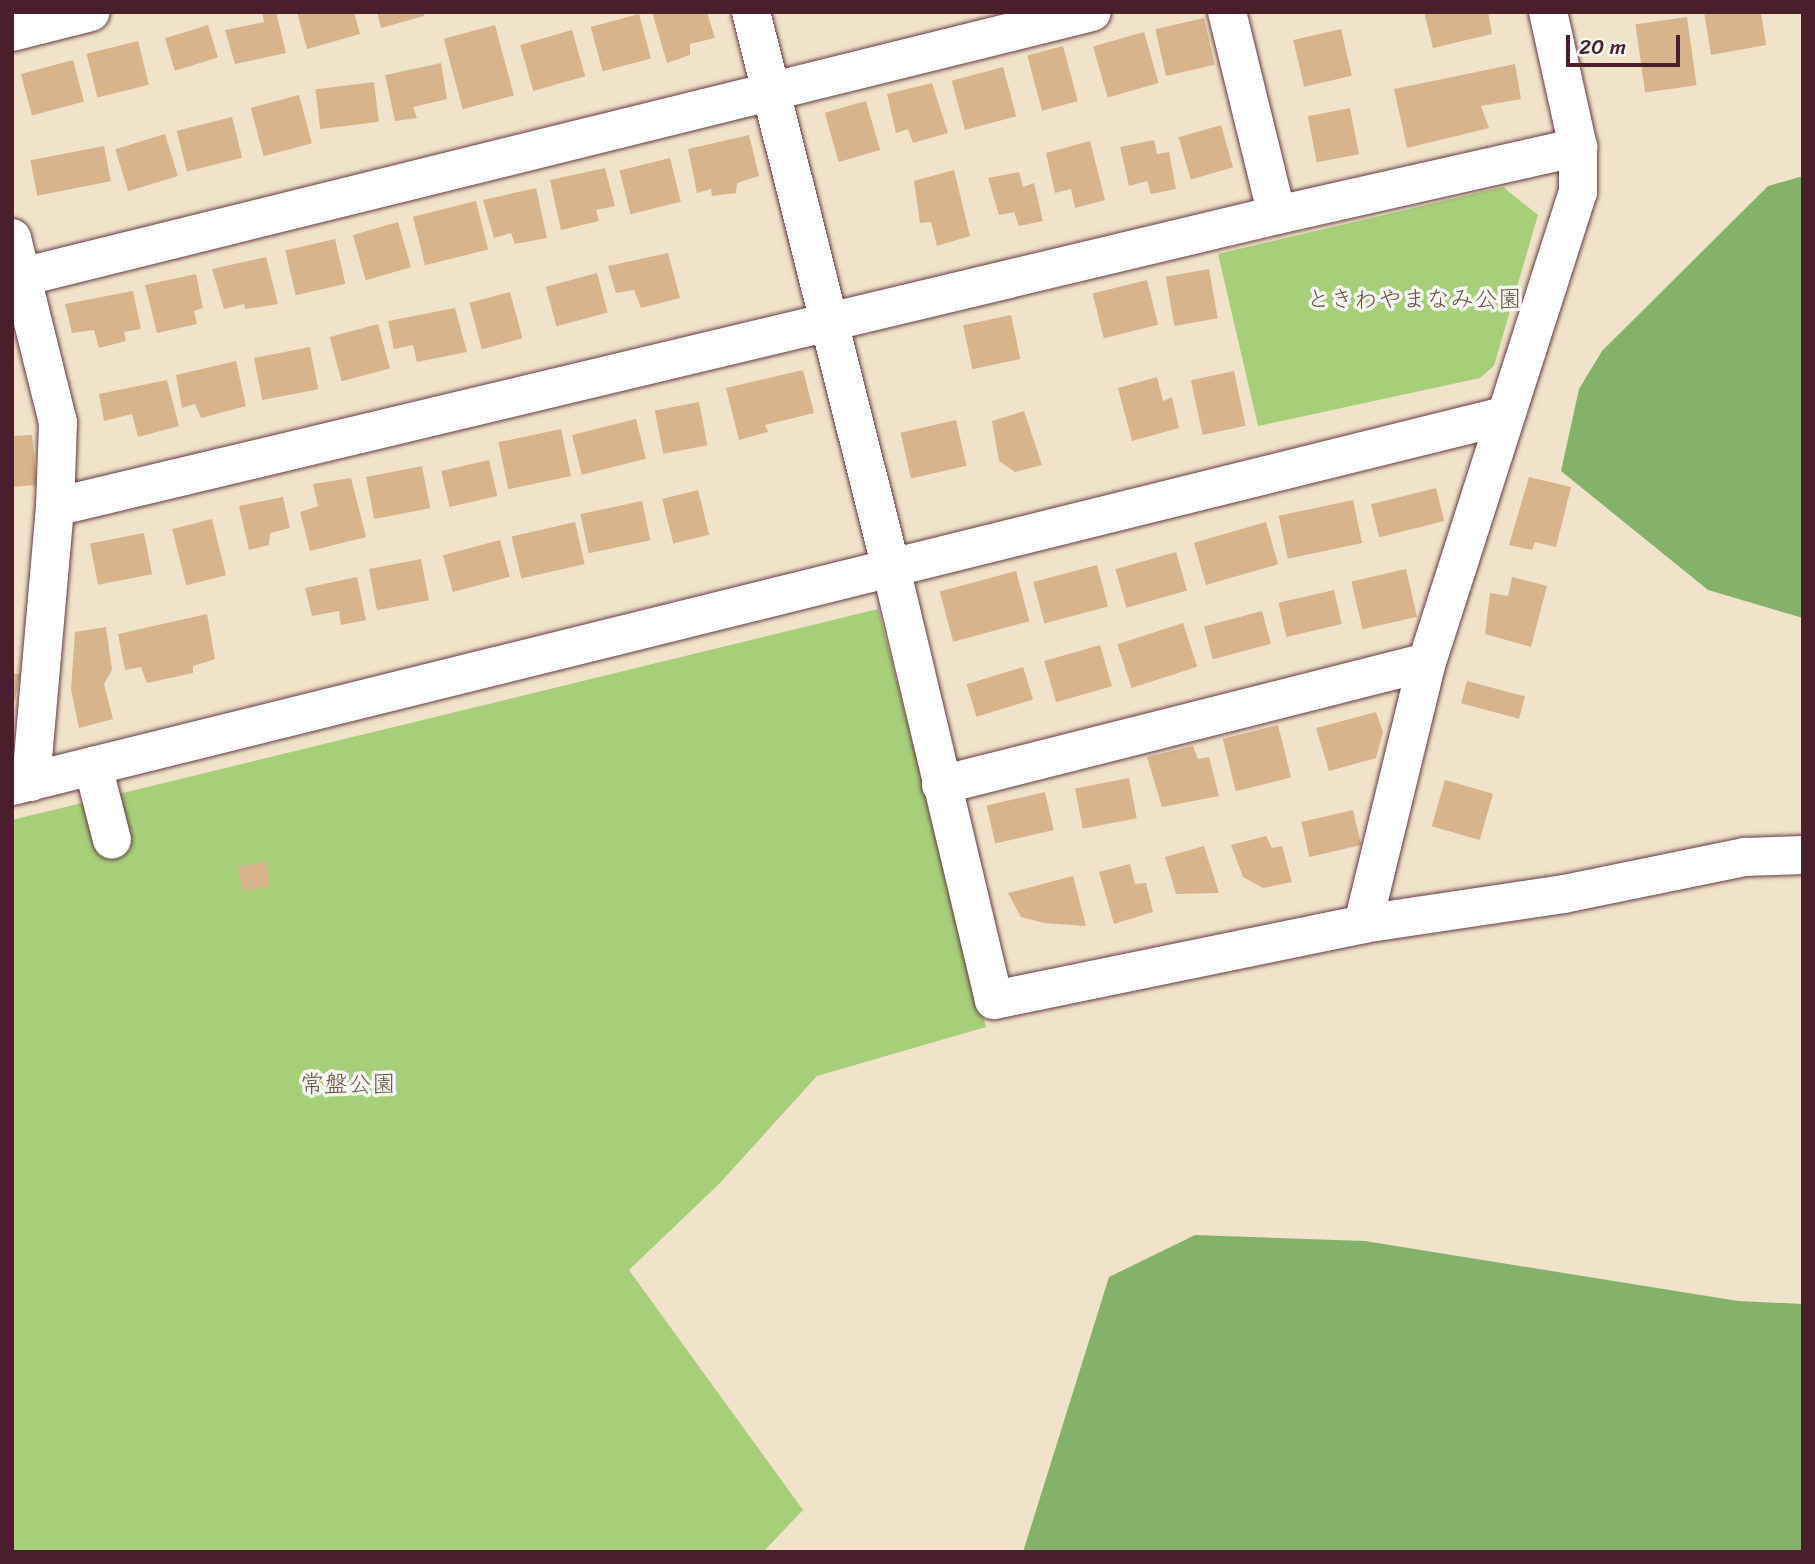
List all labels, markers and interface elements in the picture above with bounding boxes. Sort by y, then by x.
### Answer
scale bar [1570,21,1684,65]
text: 20 m [1579,28,1626,66]
park label: ときわやまなみ公園 [1306,286,1522,314]
park label: 常盤公園 [300,1071,396,1099]

